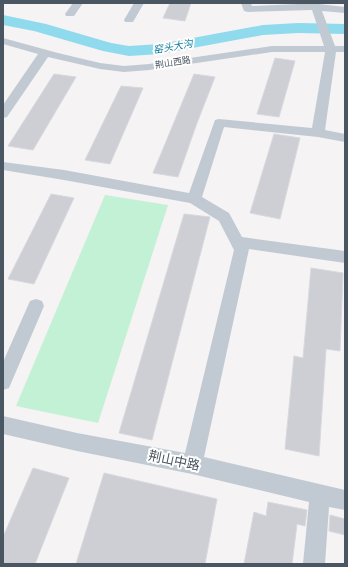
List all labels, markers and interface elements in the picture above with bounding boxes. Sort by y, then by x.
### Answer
water label: 窑头大沟 [152,36,195,57]
street label: 荆山西路 [154,54,192,72]
street label: 荆山中路 [147,447,201,475]

